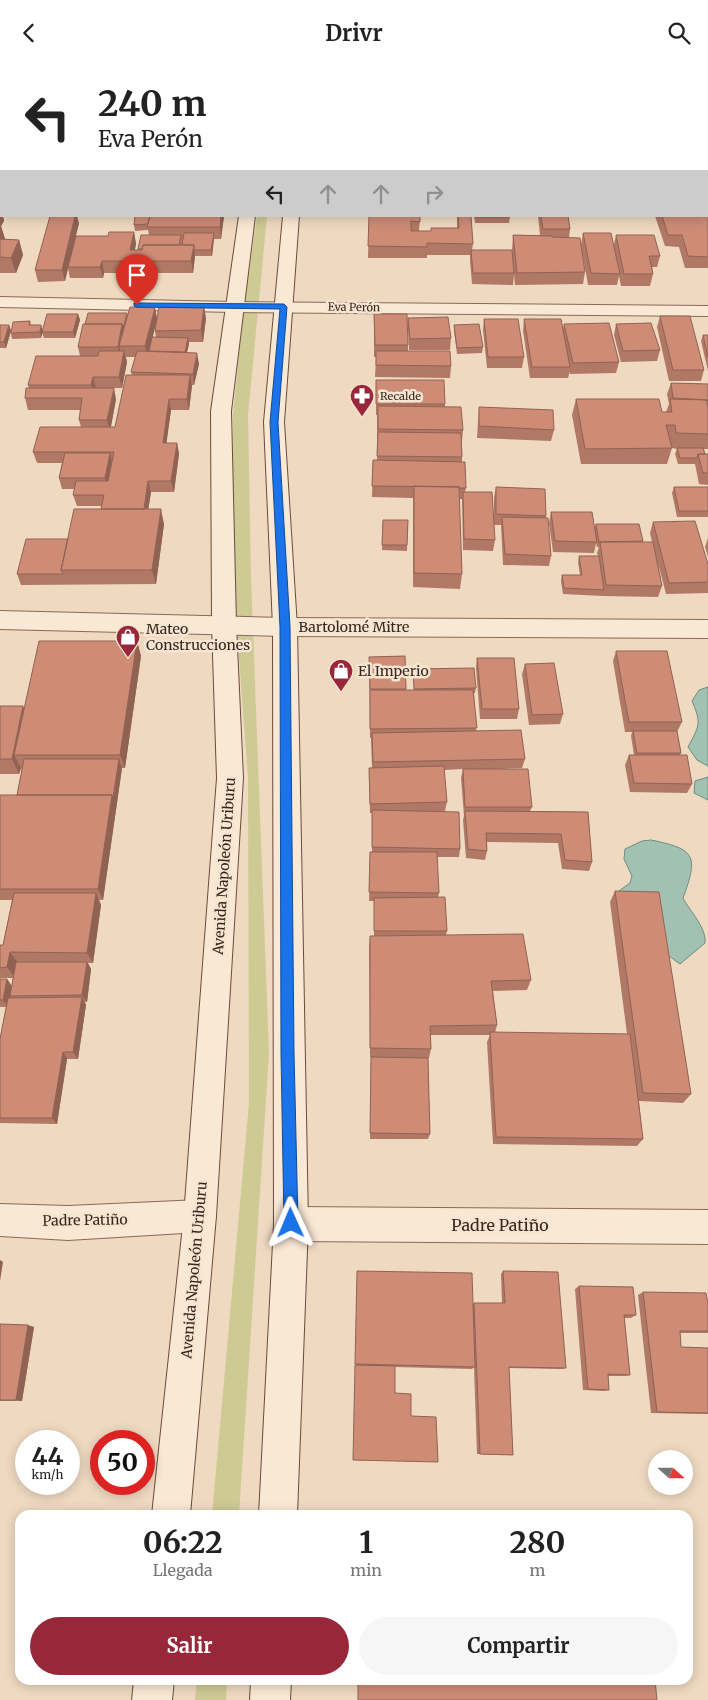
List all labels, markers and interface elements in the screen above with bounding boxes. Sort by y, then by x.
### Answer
icon: back [15,19,43,47]
text: Drivr [325,19,383,47]
icon: search [665,19,693,47]
text: 240 m [98,82,206,126]
icon: left [15,85,80,150]
text: Eva Perón [98,125,203,153]
icon: left [261,180,289,208]
icon: ahead [314,180,342,208]
icon: ahead [367,180,395,208]
icon: right [420,180,448,208]
pin [116,254,158,305]
icon: arrive [123,261,151,289]
street label: Eva Perón [328,300,381,314]
pharmacy icon: Recalde [349,383,375,417]
place label: Recalde [380,389,421,403]
street label: Bartolomé Mitre [299,618,409,636]
place label: Mateo Construcciones [146,620,250,654]
shop icon: Mateo Construcciones [115,624,141,658]
shop icon: El Imperio [328,658,354,692]
place label: El Imperio [358,662,429,680]
street label: Avenida Napoleón Uriburu [209,776,239,956]
street label: Avenida Napoleón Uriburu [177,1180,211,1360]
position arrow [264,1196,316,1248]
street label: Padre Patiño [42,1210,128,1230]
street label: Padre Patiño [451,1215,549,1235]
speed limit sign: 50 [90,1430,155,1495]
text: 44 [32,1440,63,1472]
north arrow [648,1450,692,1495]
map controls [648,1450,693,1495]
text: km/h [32,1467,63,1482]
text: 06:22 [143,1523,223,1561]
text: 1 [359,1523,373,1561]
text: 280 [510,1523,565,1561]
text: Llegada [153,1560,213,1580]
text: min [350,1560,382,1580]
text: m [530,1560,545,1580]
button: Salir [30,1617,349,1675]
button: Compartir [359,1617,678,1675]

